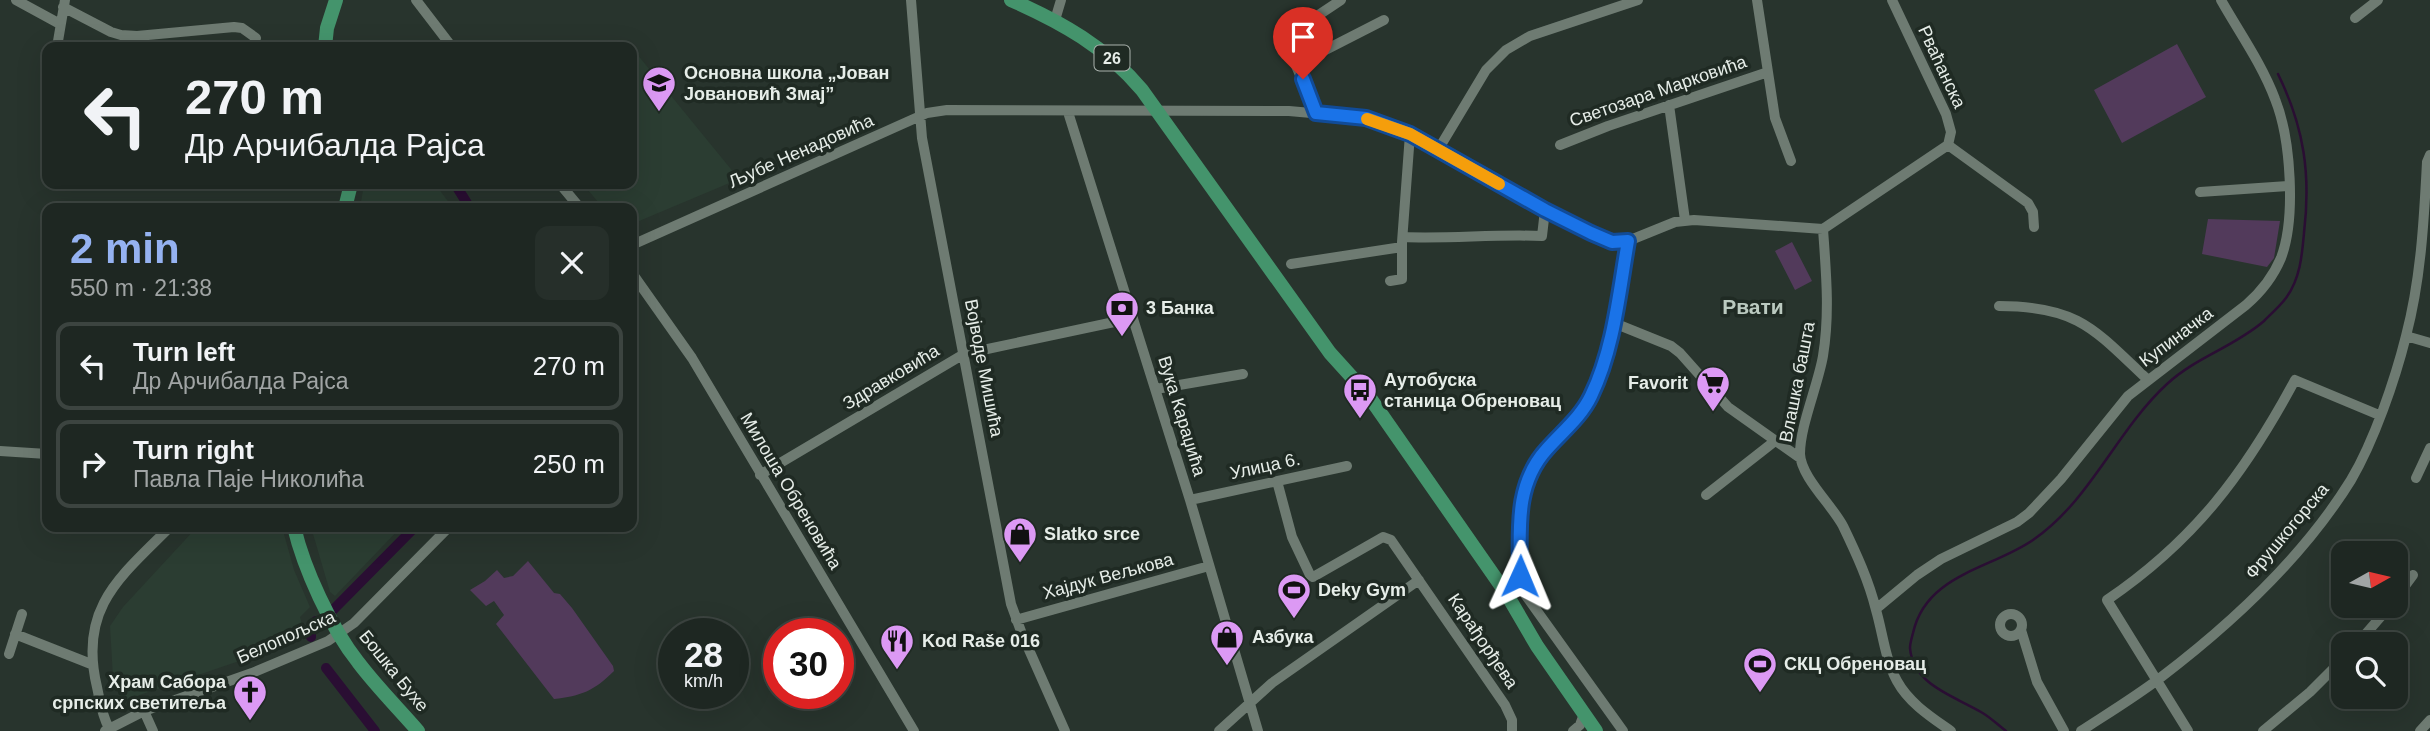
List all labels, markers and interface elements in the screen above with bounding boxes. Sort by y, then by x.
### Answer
pin [1273,7,1333,79]
icon: arrive [1284,18,1322,56]
street label: Рваћанска [1914,23,1970,112]
road number: 26 [1094,46,1130,71]
street label: Светозара Марковића [1567,51,1750,131]
place label: Основна школа „Јован Јовановић Змај” [684,63,889,104]
school or university icon: Основна школа „Јован Јовановић Змај” [640,64,678,113]
icon: left [70,70,161,161]
text: 270 m [185,70,324,124]
street label: Љубе Ненадовића [725,110,877,192]
text: Др Арчибалда Рајса [185,127,485,163]
text: 2 min [70,225,180,272]
button: close [535,226,609,300]
text: 550 m · 21:38 [70,275,212,301]
bank icon: 3 Банка [1103,289,1141,338]
district label: Рвати [1722,295,1784,318]
street label: Војводе Мишића [961,297,1007,440]
place label: 3 Банка [1146,298,1215,318]
street label: Купиначка [2135,302,2217,371]
street label: Влашка башта [1775,319,1819,444]
text: Turn left [133,337,235,367]
street label: Здравковића [839,340,944,414]
icon: left [74,347,112,385]
text: 270 m [533,351,605,381]
street label: Вука Караџића [1154,353,1210,479]
supermarket icon: Favorit [1694,364,1732,413]
text: Др Арчибалда Рајса [133,368,348,394]
place label: Аутобуска станица Обреновац [1384,370,1561,411]
bus stop icon: Аутобуска станица Обреновац [1341,371,1379,420]
place label: Favorit [1628,373,1688,393]
street label: Милоша Обреновића [736,409,846,574]
text: Turn right [133,435,254,465]
icon: right [74,445,112,483]
text: 250 m [533,449,605,479]
street label: Улица 6. [1228,449,1302,483]
text: Павла Паје Николића [133,466,364,492]
street label: Фрушкогорска [2241,478,2333,583]
shop icon: Slatko srce [1001,515,1039,564]
place label: Slatko srce [1044,524,1140,544]
position arrow [1483,539,1557,613]
north arrow [2331,541,2408,618]
map controls [2331,541,2408,709]
street label: Хајдук Вељкова [1041,549,1176,603]
sports icon: Deky Gym [1275,571,1313,620]
place label: Deky Gym [1318,580,1406,600]
street label: Карађорђева [1444,590,1523,693]
street label: Белопољска [234,606,339,668]
speed limit sign: 30 [763,618,854,709]
shop icon: Азбука [1208,618,1246,667]
restaurant icon: Kod Raše 016 [878,622,916,671]
street label: Бошка Бухе [355,626,433,716]
place label: Азбука [1252,627,1314,647]
place label: Kod Raše 016 [922,631,1040,651]
button: search [2331,632,2408,709]
text: 28 [684,635,723,674]
sports icon: СКЦ Обреновац [1741,645,1779,694]
place label: СКЦ Обреновац [1784,654,1926,674]
text: km/h [684,671,723,691]
place label: Храм Сабора српских светитеља [52,672,227,713]
church icon: Храм Сабора српских светитеља [231,673,269,722]

